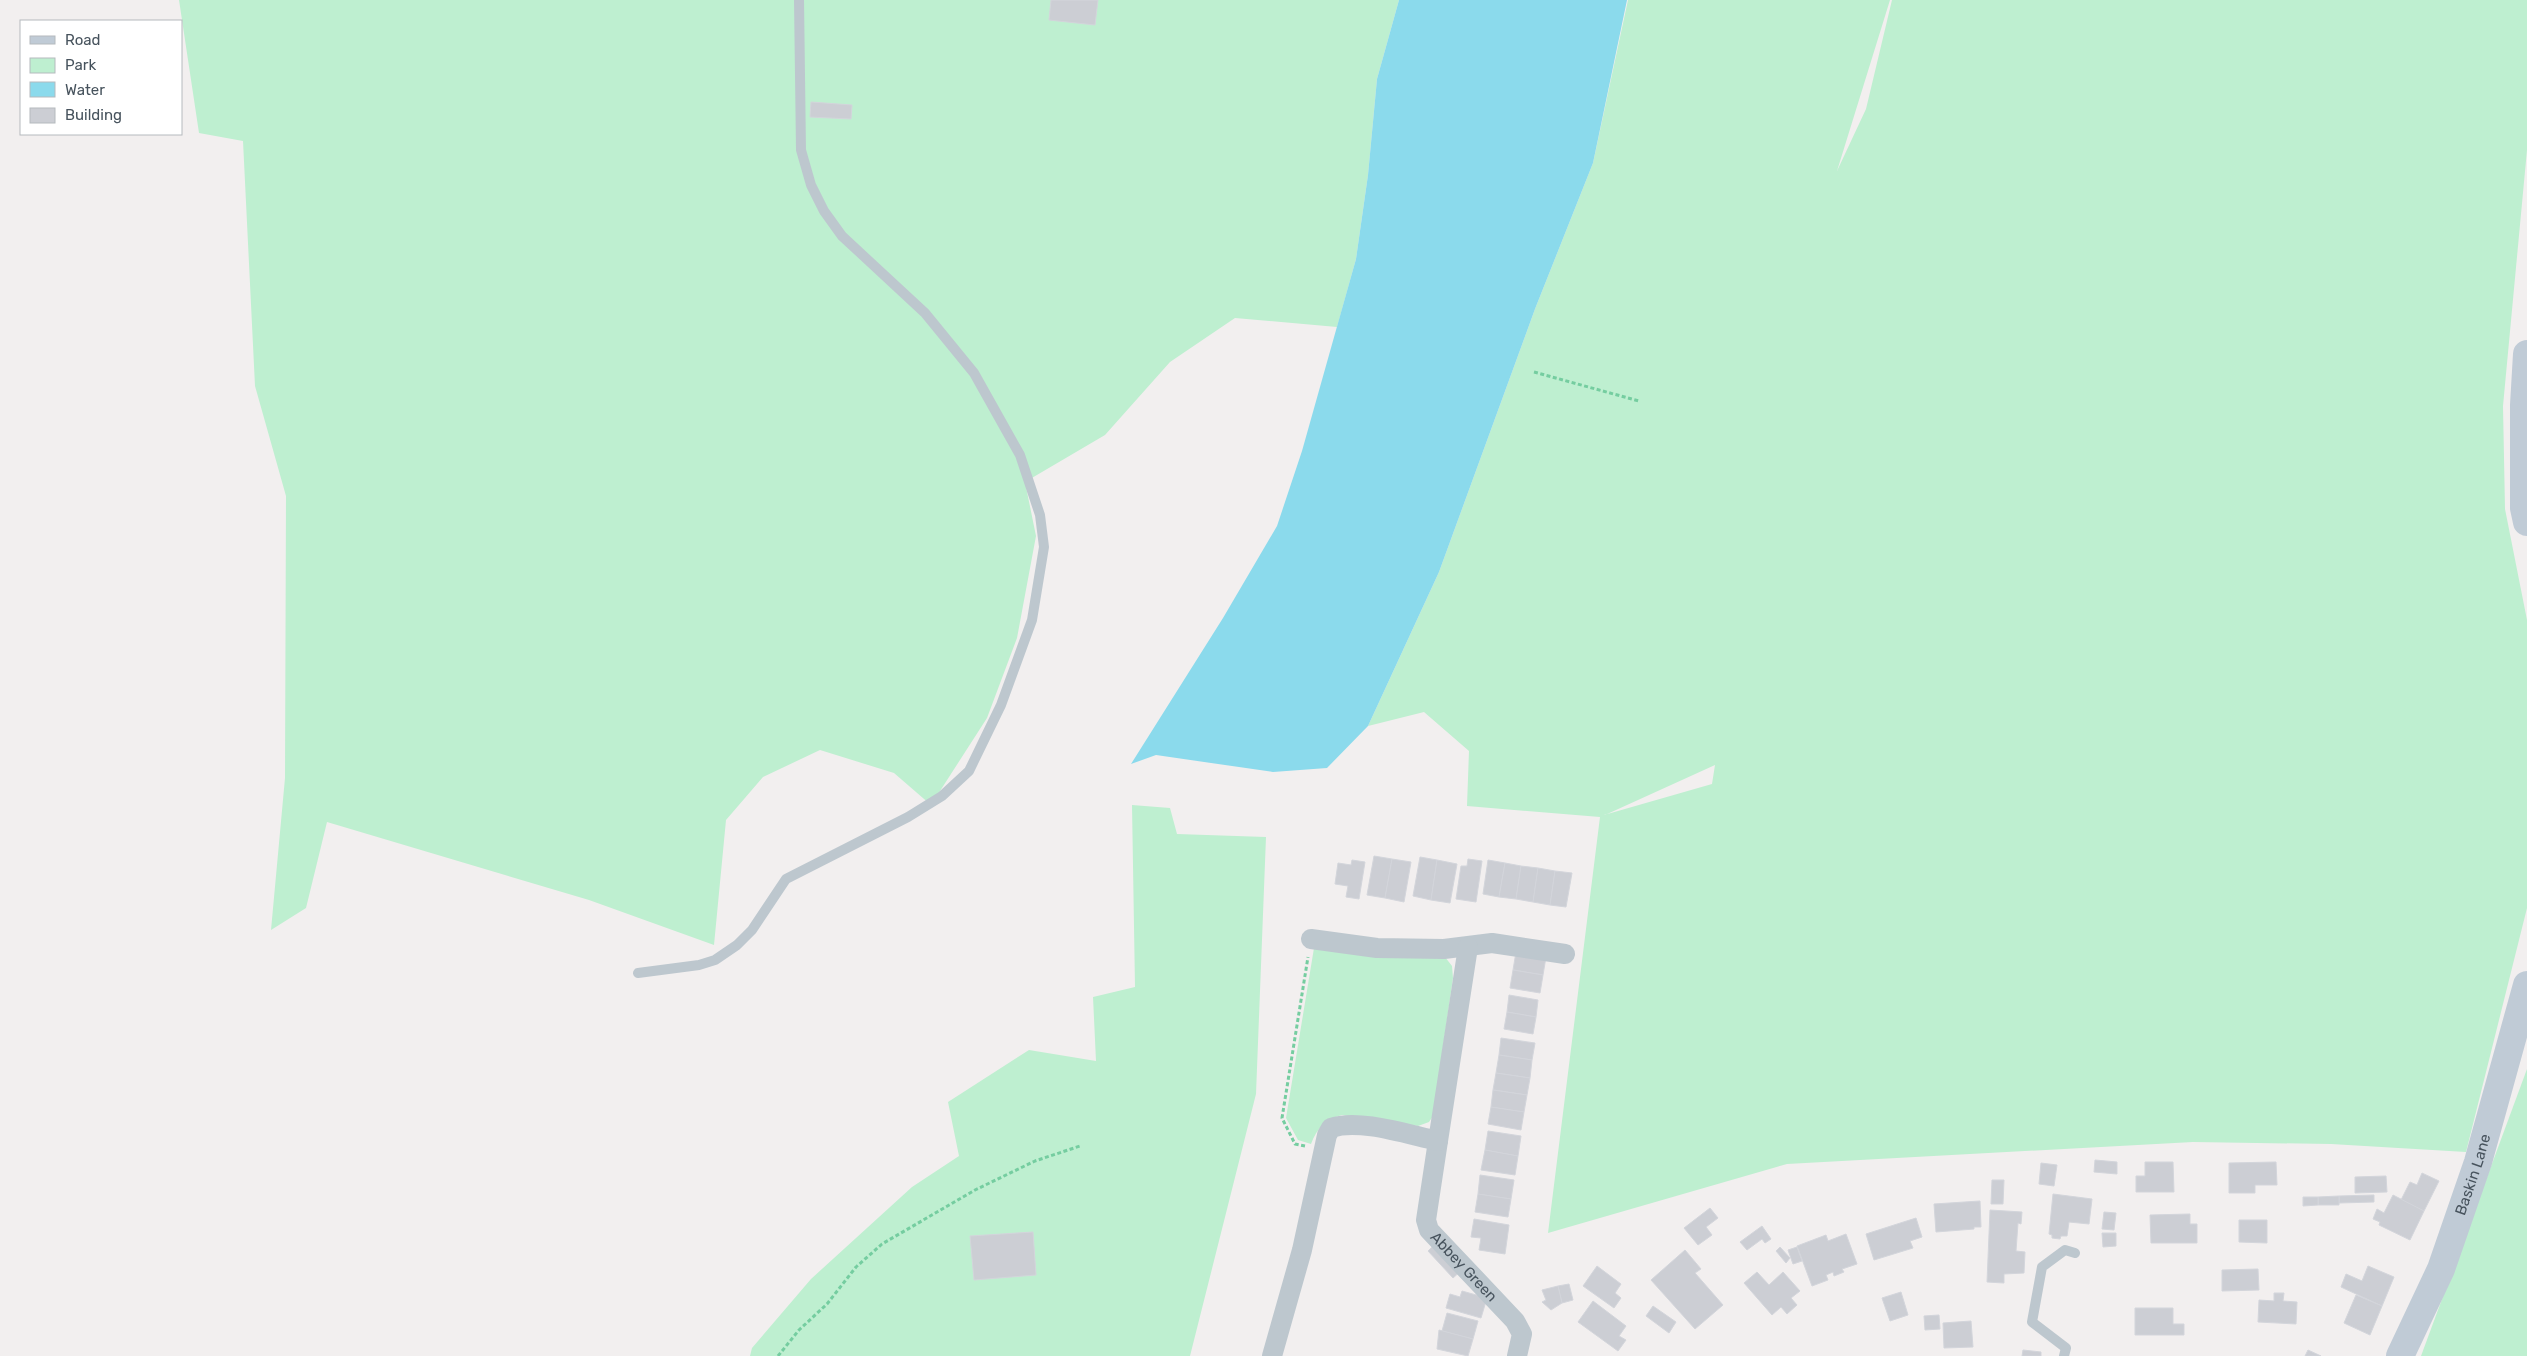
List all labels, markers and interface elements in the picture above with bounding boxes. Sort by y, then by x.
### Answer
legend [20,20,182,135]
text: Road [65,31,101,49]
text: Park [65,56,96,74]
text: Water [65,81,105,99]
text: Building [65,106,122,124]
street label: Baskin Lane [2451,1132,2494,1217]
street label: Abbey Green [1427,1228,1501,1305]

